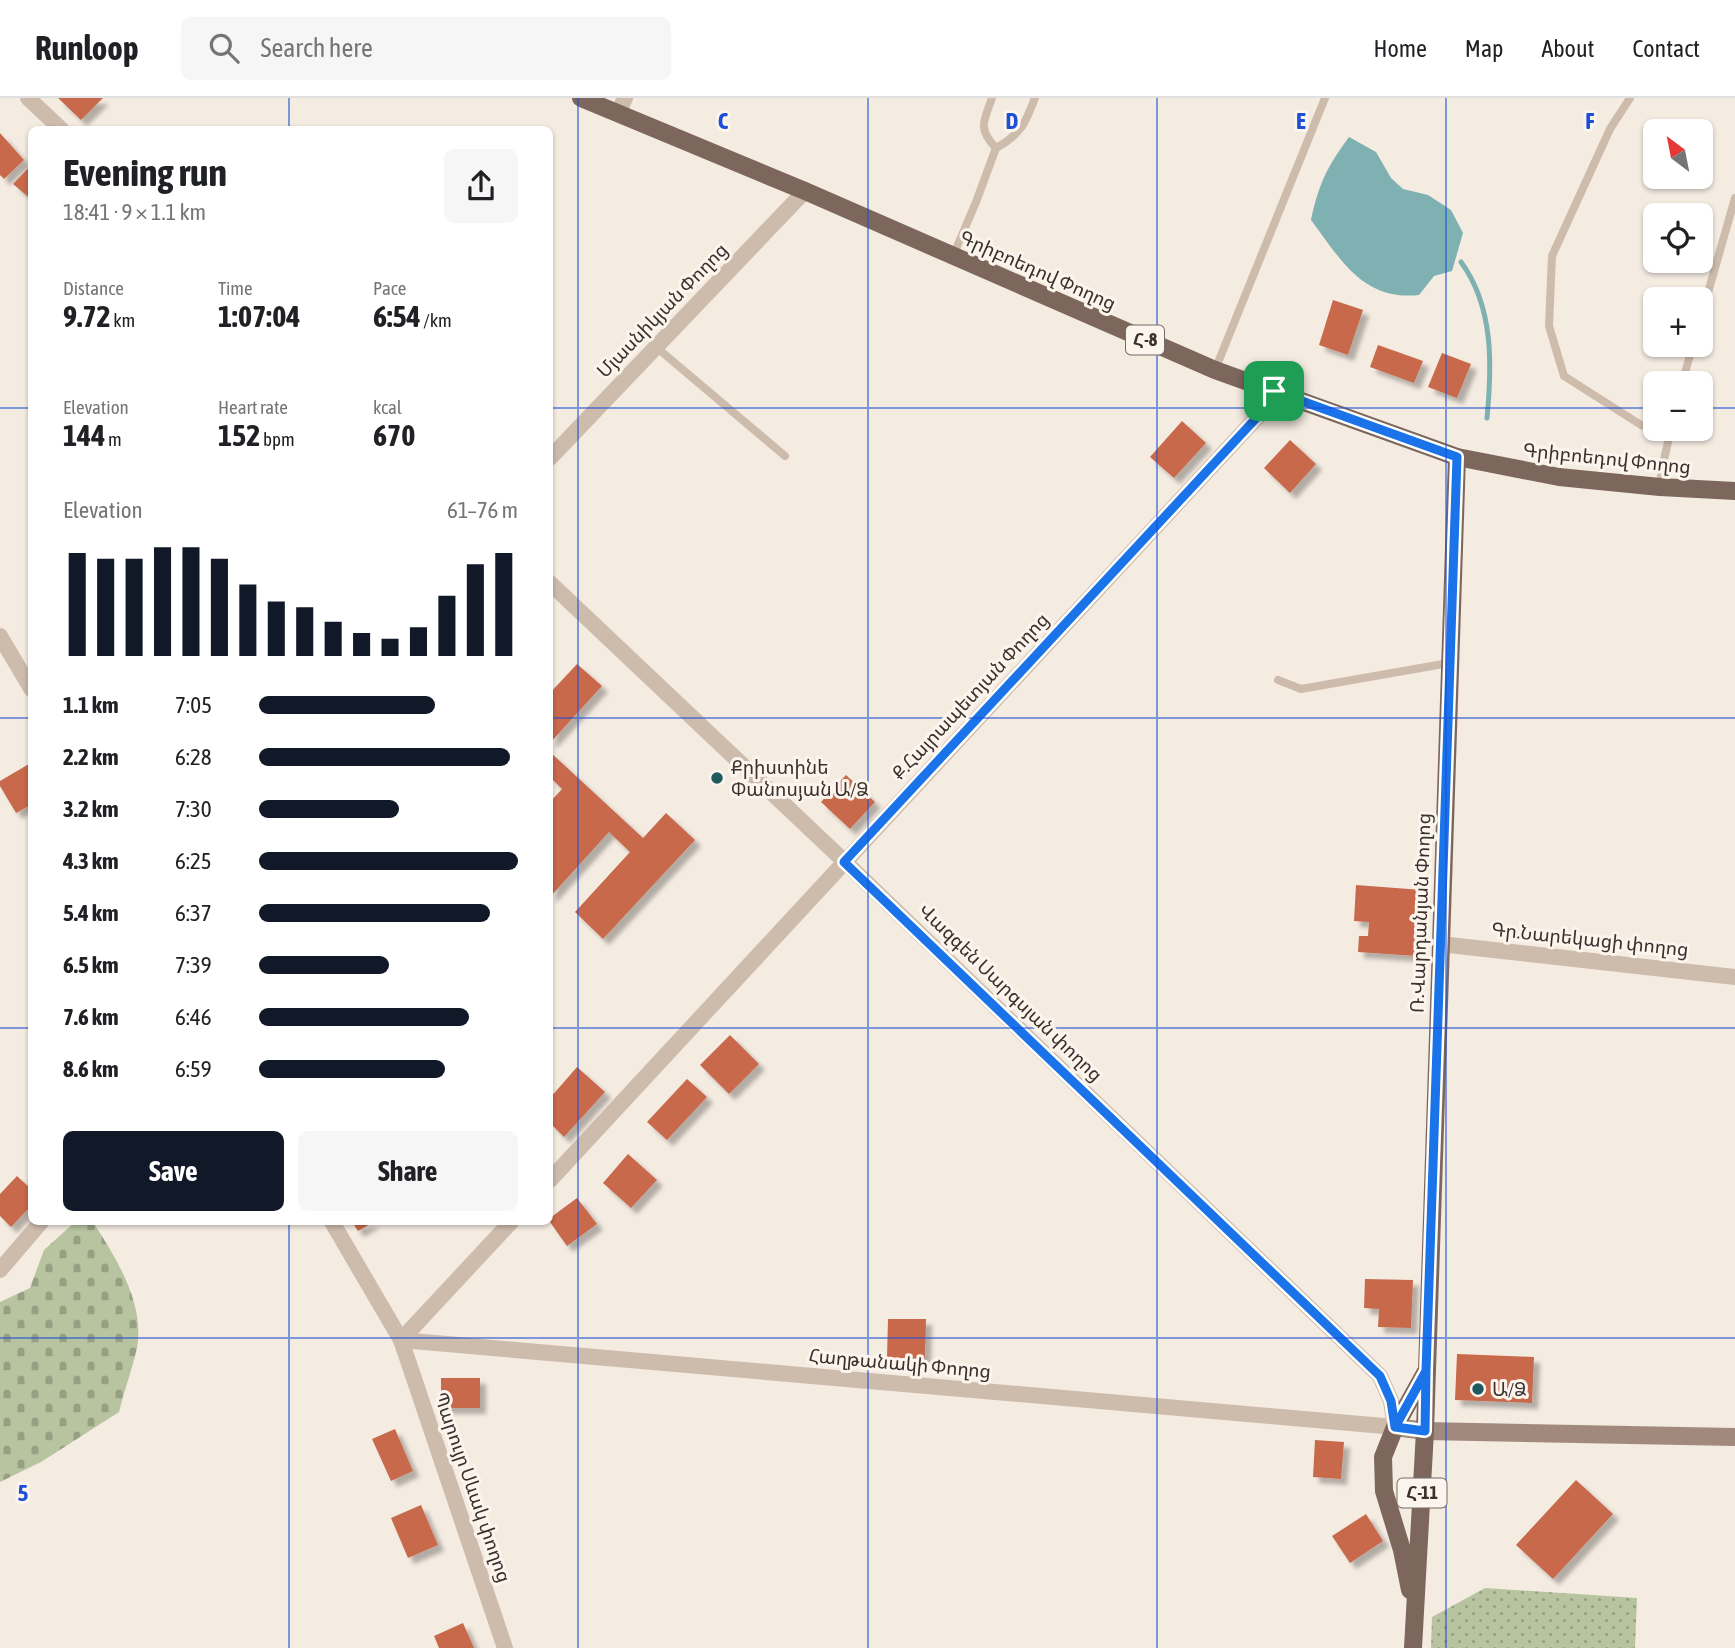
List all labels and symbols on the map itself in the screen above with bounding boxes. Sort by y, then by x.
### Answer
text: C [718,108,729,134]
text: D [1006,108,1019,134]
text: E [1296,108,1306,134]
text: F [1585,108,1595,134]
north arrow [1643,119,1713,189]
street label: Գրիբոեդով Փողոց [956,226,1120,315]
street label: Մյասնիկյան Փողոց [592,238,733,383]
road number: Հ-8 [1126,326,1164,354]
pin [1244,361,1304,421]
street label: Գրիբոեդով Փողոց [1522,438,1692,479]
street label: Ք.Հայրապետյան Փողոց [887,608,1054,784]
place label: Քրիստինե Փանոսյան Ա/Ձ [731,756,869,801]
marker: Քրիստինե Փանոսյան Ա/Ձ [709,770,725,786]
street label: Ռ.Վարդանյան Փողոց [1406,813,1435,1013]
street label: Վազգեն Սարգսյան փողոց [914,899,1107,1086]
street label: Գր.Նարեկացի փողոց [1490,918,1690,961]
street label: Հաղթանակի Փողոց [808,1344,992,1383]
place label: Ա/Ձ [1492,1378,1527,1400]
marker: Ա/Ձ [1470,1381,1486,1397]
street label: Պարույր Սևակ փողոց [429,1389,516,1585]
road number: Հ-11 [1398,1478,1446,1508]
text: 5 [18,1480,29,1506]

